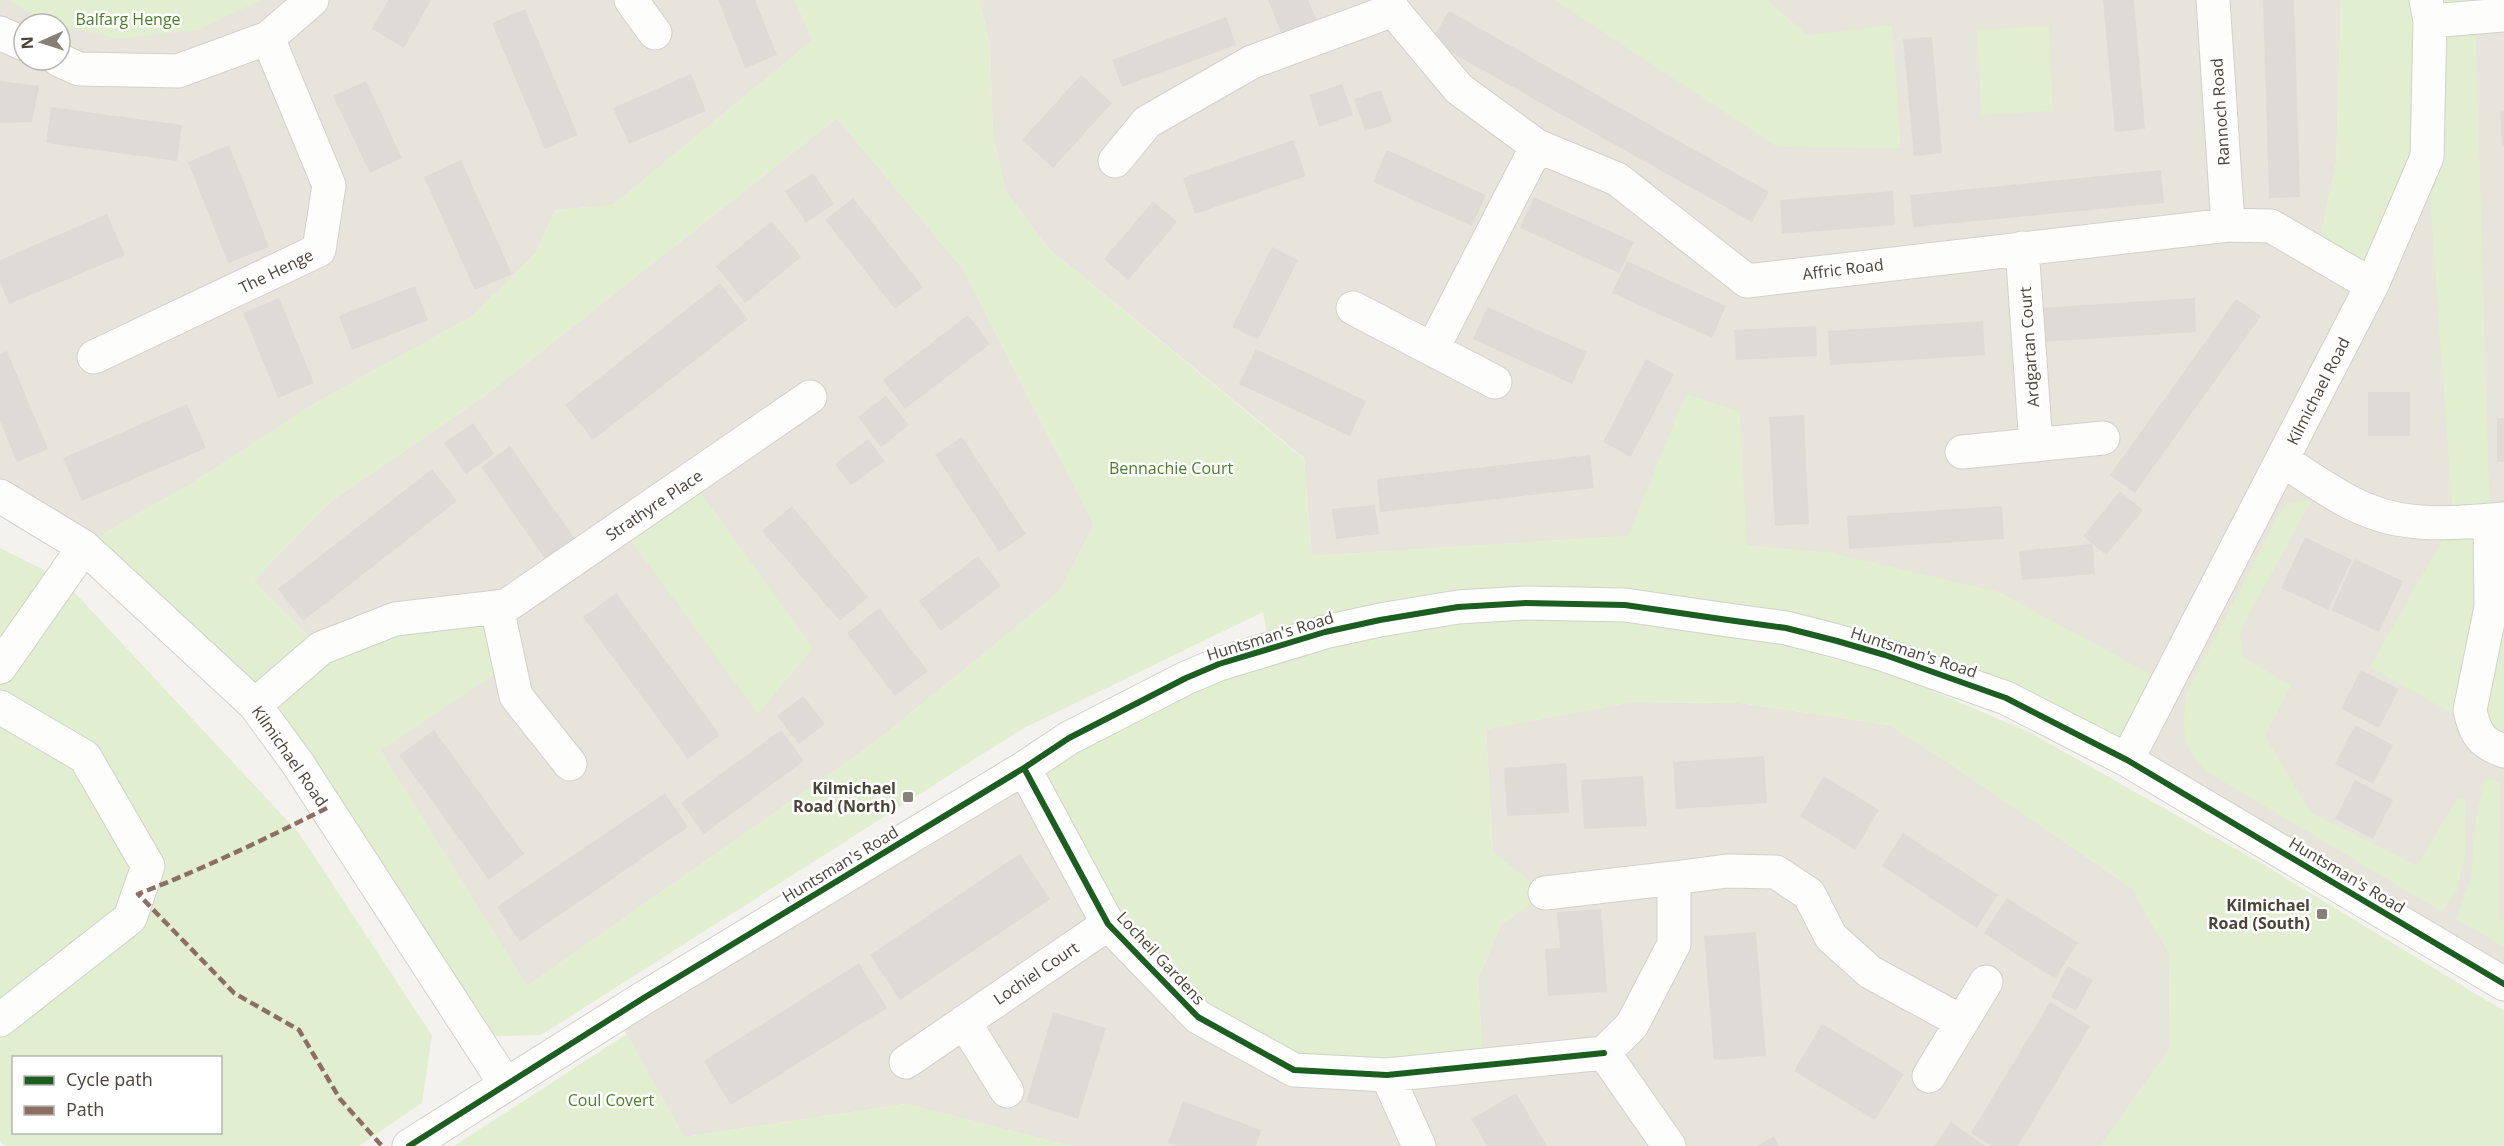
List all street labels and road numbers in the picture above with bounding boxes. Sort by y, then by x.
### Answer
street label: Rannoch Road [2205,57,2235,167]
street label: The Henge [235,244,317,298]
street label: Affric Road [1801,253,1885,285]
street label: Ardgartan Court [2014,286,2044,408]
street label: Kilmichael Road [2281,333,2355,449]
street label: Strathyre Place [601,464,707,546]
street label: Huntsman's Road [1204,606,1336,666]
street label: Huntsman's Road [1848,621,1980,683]
street label: Kilmichael Road [247,701,333,811]
street label: Huntsman's Road [778,821,902,907]
street label: Huntsman's Road [2285,832,2409,918]
street label: Locheil Gardens [1112,907,1210,1009]
street label: Lochiel Court [989,936,1083,1010]

